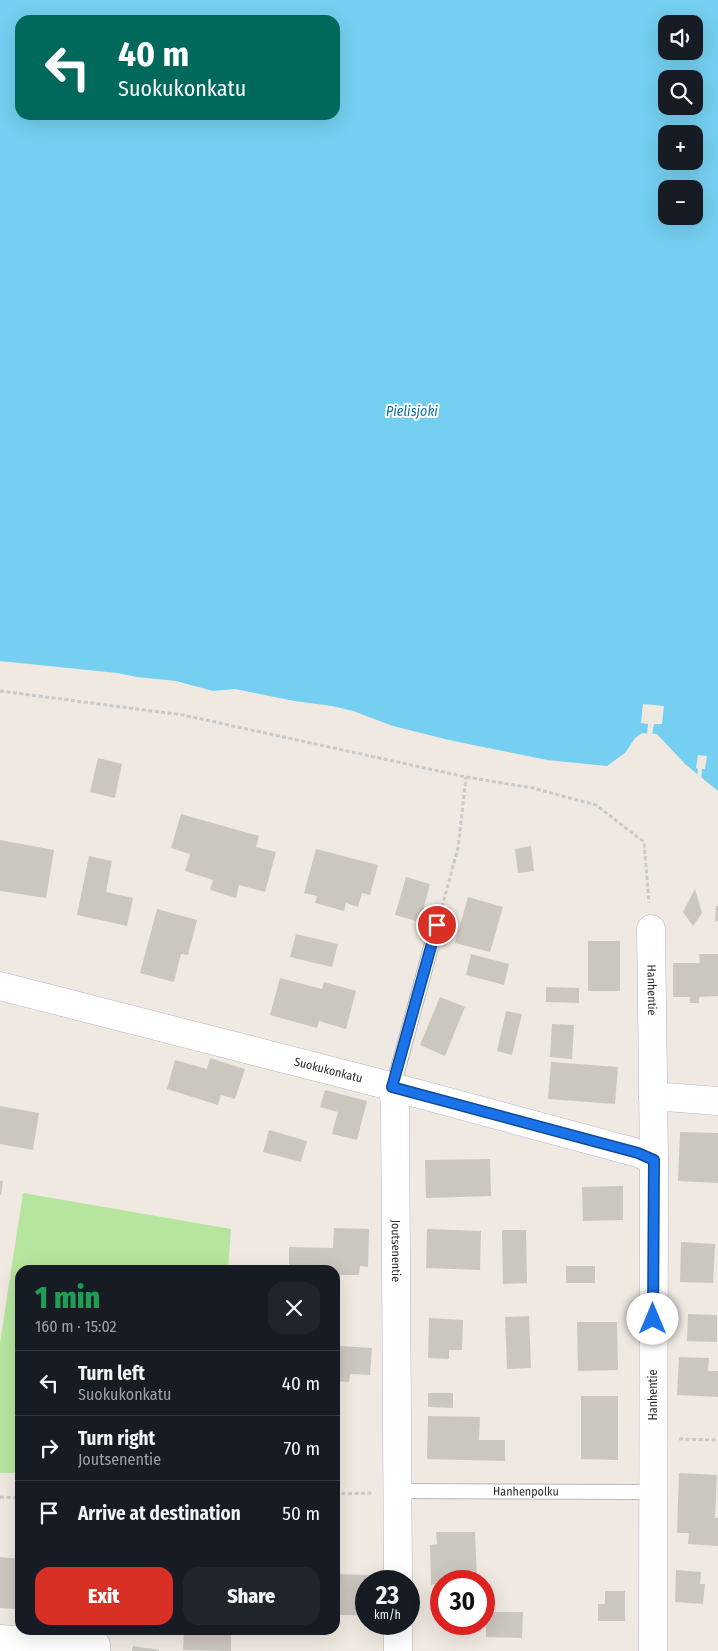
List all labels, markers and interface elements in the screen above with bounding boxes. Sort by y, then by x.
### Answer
map controls [658,15,703,225]
button: sound [658,15,703,60]
text: 40 m [118,33,189,75]
icon: left [35,35,100,100]
button: search [658,70,703,115]
text: Suokukonkatu [118,75,246,102]
button: + [658,125,703,170]
button: − [658,180,703,225]
water label: Pielisjoki [386,403,438,420]
pin [416,904,458,946]
icon: arrive [423,911,451,939]
street label: Hanhentie [644,964,659,1016]
street label: Suokukonkatu [293,1055,364,1086]
street label: Joutsenentie [389,1220,403,1282]
text: 1 min [35,1280,100,1316]
button: close [268,1282,320,1334]
position arrow [626,1292,678,1344]
text: 160 m · 15:02 [35,1317,117,1336]
text: Turn left [78,1362,145,1385]
icon: left [35,1369,63,1397]
street label: Hanhentie [646,1369,660,1420]
text: 40 m [282,1372,320,1395]
text: Suokukonkatu [78,1385,171,1404]
text: Turn right [78,1427,155,1450]
icon: right [35,1434,63,1462]
text: 70 m [284,1437,320,1460]
text: Joutsenentie [78,1450,161,1469]
street label: Hanhenpolku [493,1484,559,1499]
icon: arrive [35,1499,63,1527]
text: Arrive at destination [78,1502,241,1525]
text: 50 m [282,1502,320,1525]
button: Exit [35,1567,173,1625]
button: Share [183,1567,320,1625]
speed limit sign: 30 [430,1570,495,1635]
text: 23 [376,1581,399,1611]
text: km/h [374,1608,401,1622]

